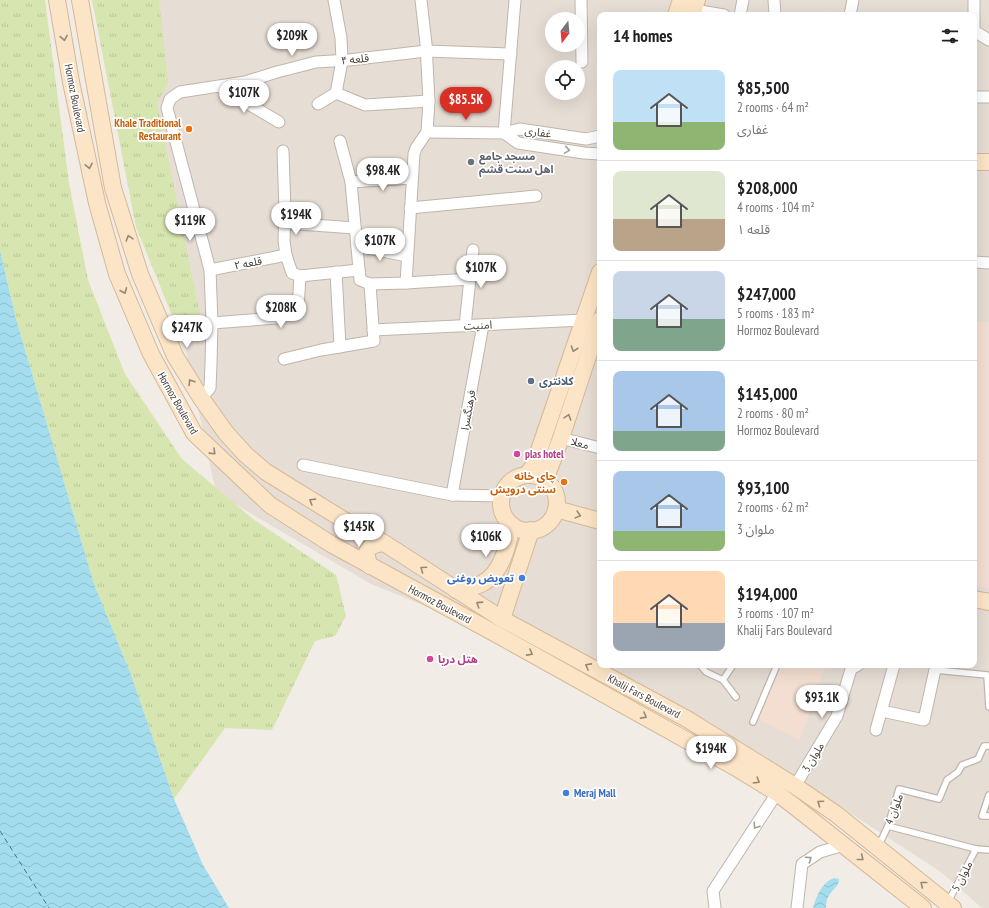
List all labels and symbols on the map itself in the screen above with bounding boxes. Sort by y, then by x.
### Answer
north arrow [545,12,585,52]
pin: $209K [264,23,320,57]
one-way arrow [59,35,68,42]
street label: قلعه ۴ [340,51,370,67]
street label: Hormoz Boulevard [61,63,89,134]
pin: $107K [216,80,272,114]
pin: $85.5K [433,87,499,121]
place label: Khale Traditional Restaurant [114,116,182,143]
street label: غفاری [524,123,553,141]
marker: Khale Traditional Restaurant [184,124,194,134]
one-way arrow [564,145,571,154]
place label: مسجد جامع اهل سنت قشم [479,149,554,178]
marker: مسجد جامع اهل سنت قشم [466,157,476,167]
pin: $98.4K [350,158,416,192]
one-way arrow [85,163,93,169]
pin: $194K [268,202,324,236]
pin: $119K [162,208,218,242]
pin: $107K [352,228,408,262]
one-way arrow [125,235,134,242]
street label: قلعه ۲ [233,253,263,273]
pin: $107K [453,255,509,289]
one-way arrow [119,286,127,294]
pin: $208K [253,295,309,329]
pin: $247K [159,315,215,349]
street label: امنیت [464,317,492,333]
one-way arrow [570,345,579,352]
street label: Hormoz Boulevard [155,369,202,437]
place label: کلانتری [539,374,574,388]
marker: کلانتری [526,376,536,386]
one-way arrow [189,379,196,386]
street label: فرهنگسرا [458,389,478,431]
one-way arrow [563,414,572,421]
street label: معلا [569,434,591,452]
one-way arrow [208,447,216,455]
place label: plas hotel [525,447,564,461]
marker: plas hotel [512,449,522,459]
place label: چای خانه سنتی درویش [490,469,556,496]
marker: چای خانه سنتی درویش [559,477,569,487]
one-way arrow [309,498,316,505]
one-way arrow [575,510,581,518]
pin: $145K [331,514,387,548]
pin: $106K [458,524,514,558]
one-way arrow [420,566,427,574]
place label: تعویض روغنی [447,571,514,585]
marker: تعویض روغنی [517,573,527,583]
street label: Hormoz Boulevard [406,581,474,627]
one-way arrow [476,602,483,609]
one-way arrow [526,648,533,656]
place label: هتل دریا [438,652,478,666]
marker: هتل دریا [425,654,435,664]
one-way arrow [585,664,592,671]
street label: Khalij Fars Boulevard [605,671,683,721]
pin: $93.1K [789,685,855,719]
one-way arrow [640,712,647,719]
pin: $194K [683,736,739,770]
street label: ملوان 3 [799,740,827,774]
one-way arrow [753,776,760,783]
place label: Meraj Mall [574,786,616,800]
marker: Meraj Mall [561,788,571,798]
street label: ملوان 4 [882,791,906,826]
one-way arrow [818,801,825,808]
one-way arrow [753,822,761,829]
one-way arrow [856,854,863,861]
one-way arrow [805,856,812,864]
street label: ملوان 5 [949,859,976,893]
one-way arrow [920,881,927,888]

